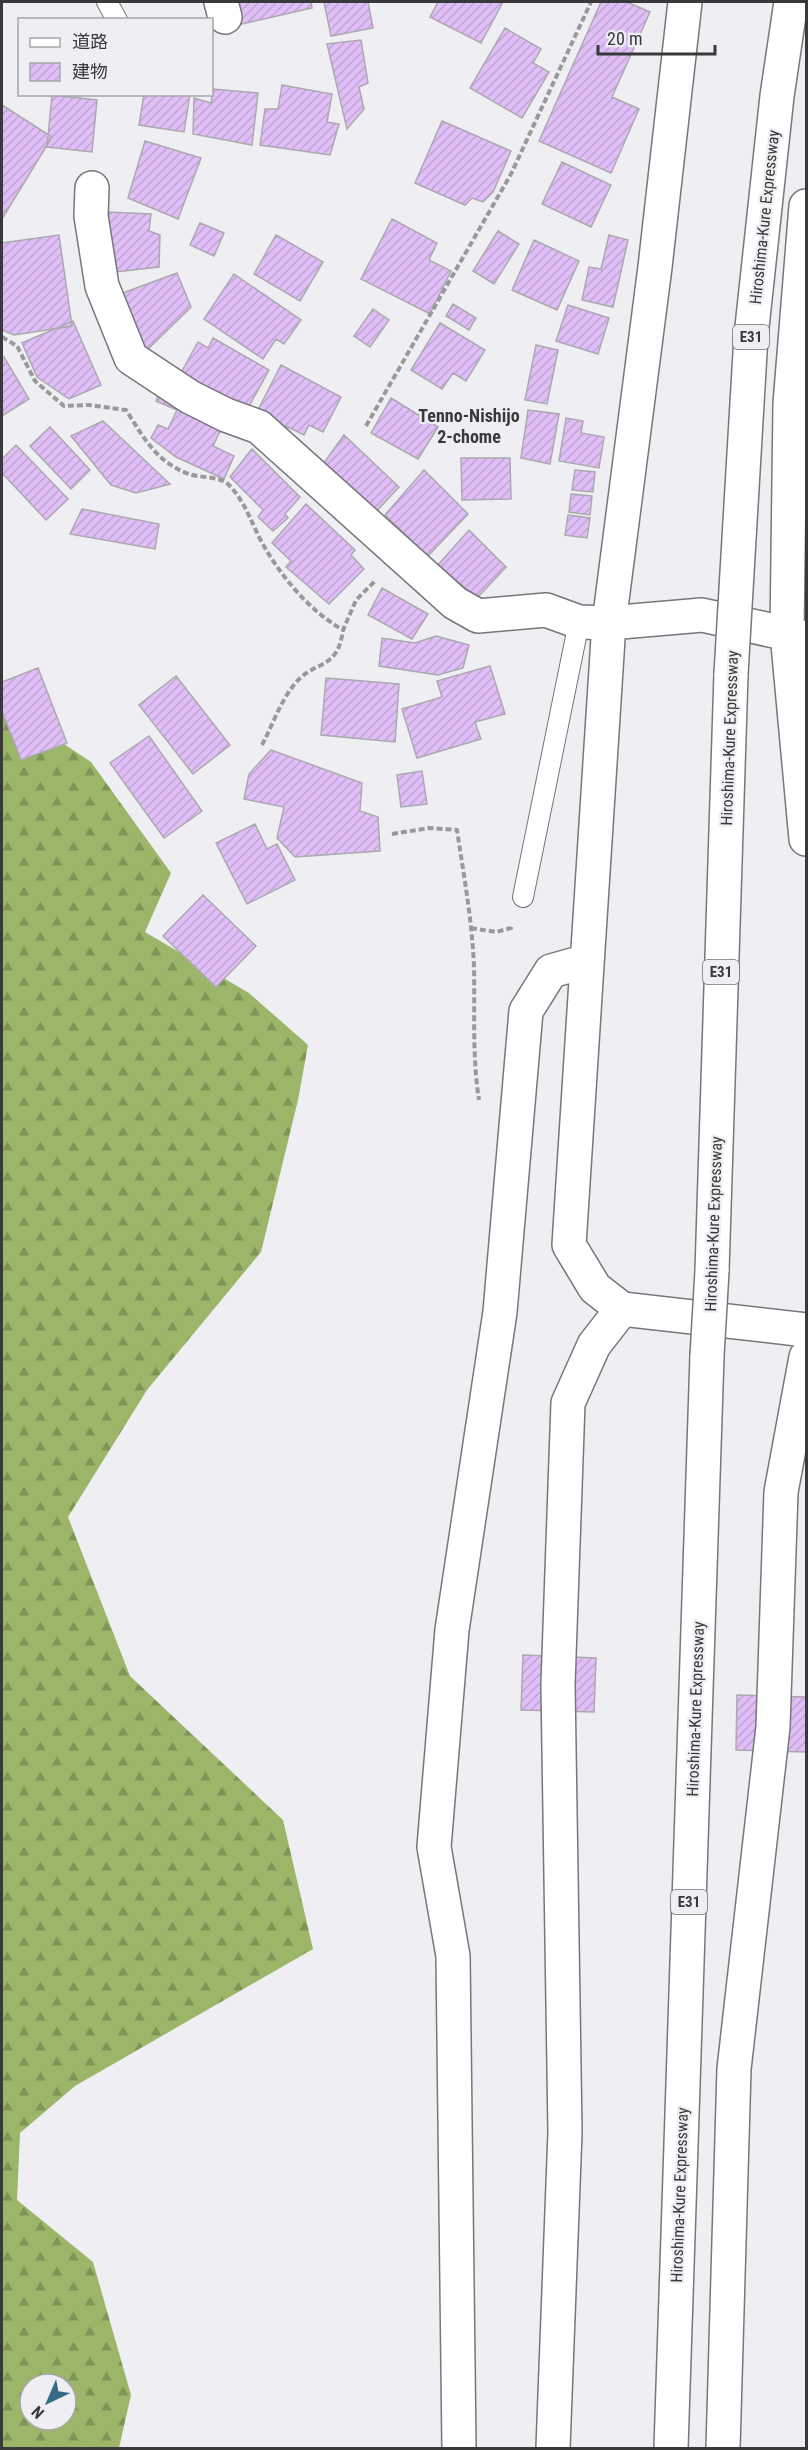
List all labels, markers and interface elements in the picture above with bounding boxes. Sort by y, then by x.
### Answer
legend [18,18,213,96]
scale bar [598,18,715,56]
text: 20 m [607,28,642,49]
text: 道路 [72,31,108,52]
text: 建物 [72,61,108,82]
street label: Hiroshima-Kure Expressway [746,129,783,305]
road number: E31 [733,325,769,349]
district label: Tenno-Nishijo 2-chome [418,405,520,447]
street label: Hiroshima-Kure Expressway [717,650,742,826]
road number: E31 [703,960,739,984]
street label: Hiroshima-Kure Expressway [701,1136,726,1312]
street label: Hiroshima-Kure Expressway [683,1621,708,1797]
road number: E31 [671,1890,707,1914]
street label: Hiroshima-Kure Expressway [667,2107,692,2283]
north arrow [18,2372,78,2432]
text: N [28,2402,48,2423]

